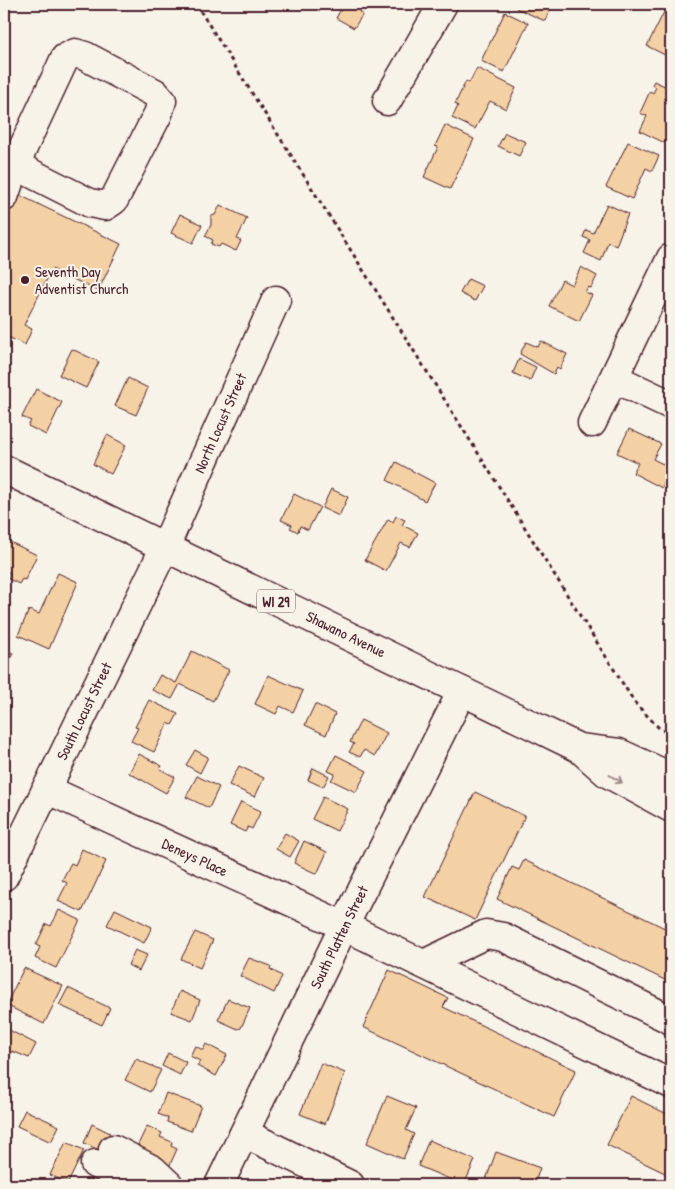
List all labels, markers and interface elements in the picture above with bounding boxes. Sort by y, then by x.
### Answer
place label: Seventh Day Adventist Church [35,261,128,299]
marker: Seventh Day Adventist Church [19,274,31,286]
street label: North Locust Street [189,369,252,476]
road number: WI 29 [257,590,295,612]
street label: Shawano Avenue [303,606,389,662]
street label: South Locust Street [51,658,117,764]
one-way arrow [609,774,623,784]
street label: Deneys Place [159,833,231,881]
street label: South Platten Street [305,881,373,992]

